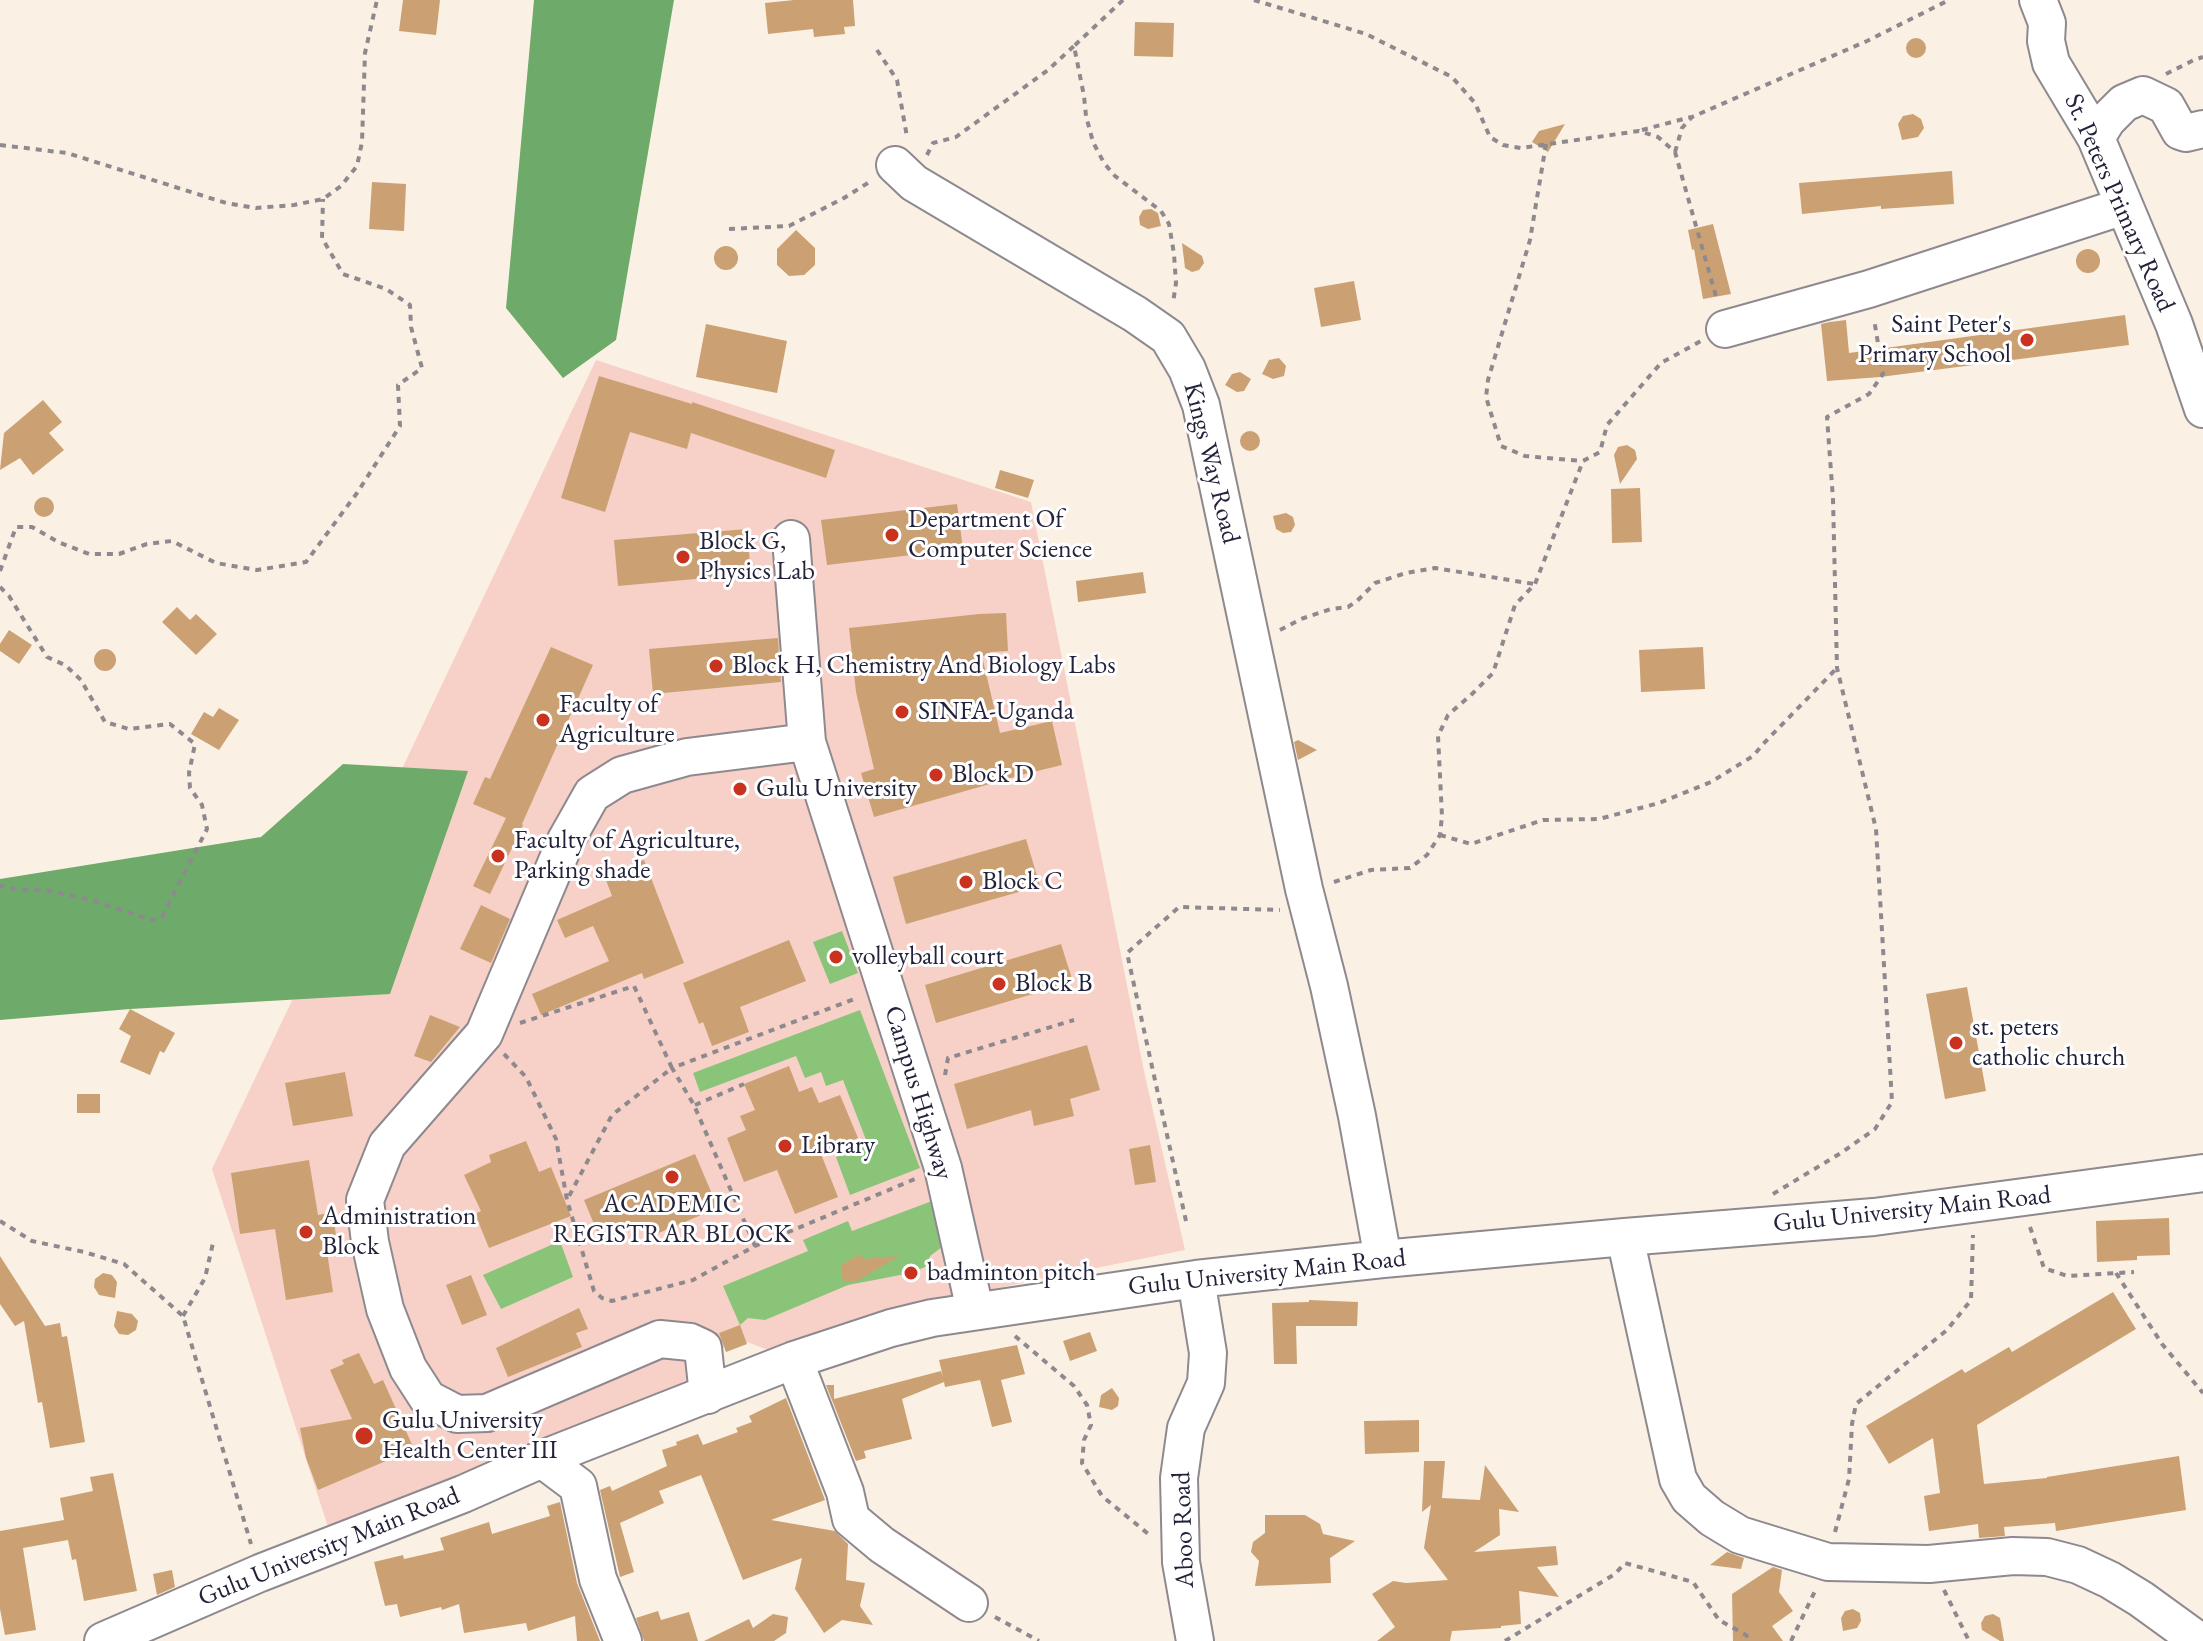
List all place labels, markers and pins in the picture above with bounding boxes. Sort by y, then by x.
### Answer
place label: Saint Peter's Primary School [1858,309,2011,370]
marker: Saint Peter's Primary School [2018,331,2036,349]
place label: Department Of Computer Science [908,504,1092,566]
place label: Block G, Physics Lab [699,526,815,588]
marker: Department Of Computer Science [883,526,901,544]
marker: Block G, Physics Lab [674,548,692,566]
place label: Block H, Chemistry And Biology Labs [732,650,1116,682]
marker: Block H, Chemistry And Biology Labs [707,657,725,675]
place label: Faculty of Agriculture [559,689,675,750]
place label: SINFA-Uganda [918,696,1074,728]
marker: SINFA-Uganda [893,703,911,721]
marker: Faculty of Agriculture [534,711,552,729]
place label: Block D [952,759,1034,791]
marker: Block D [927,766,945,784]
place label: Gulu University [756,773,917,805]
marker: Gulu University [731,780,749,798]
place label: Faculty of Agriculture, Parking shade [514,825,740,886]
marker: Faculty of Agriculture, Parking shade [489,847,507,865]
place label: Block C [982,866,1063,898]
marker: Block C [957,873,975,891]
place label: volleyball court [852,941,1004,973]
marker: volleyball court [827,948,845,966]
place label: Block B [1015,968,1093,1000]
marker: Block B [990,975,1008,993]
place label: st. peters catholic church [1972,1012,2125,1074]
marker: st. peters catholic church [1947,1034,1965,1052]
place label: Library [801,1130,875,1162]
marker: Library [776,1137,794,1155]
marker: ACADEMIC REGISTRAR BLOCK [663,1168,681,1186]
place label: ACADEMIC REGISTRAR BLOCK [553,1189,791,1250]
place label: Administration Block [322,1201,477,1262]
marker: Administration Block [297,1223,315,1241]
place label: badminton pitch [927,1257,1096,1289]
marker: badminton pitch [902,1264,920,1282]
place label: Gulu University Health Center III [382,1405,558,1466]
marker: Gulu University Health Center III [353,1425,375,1447]

